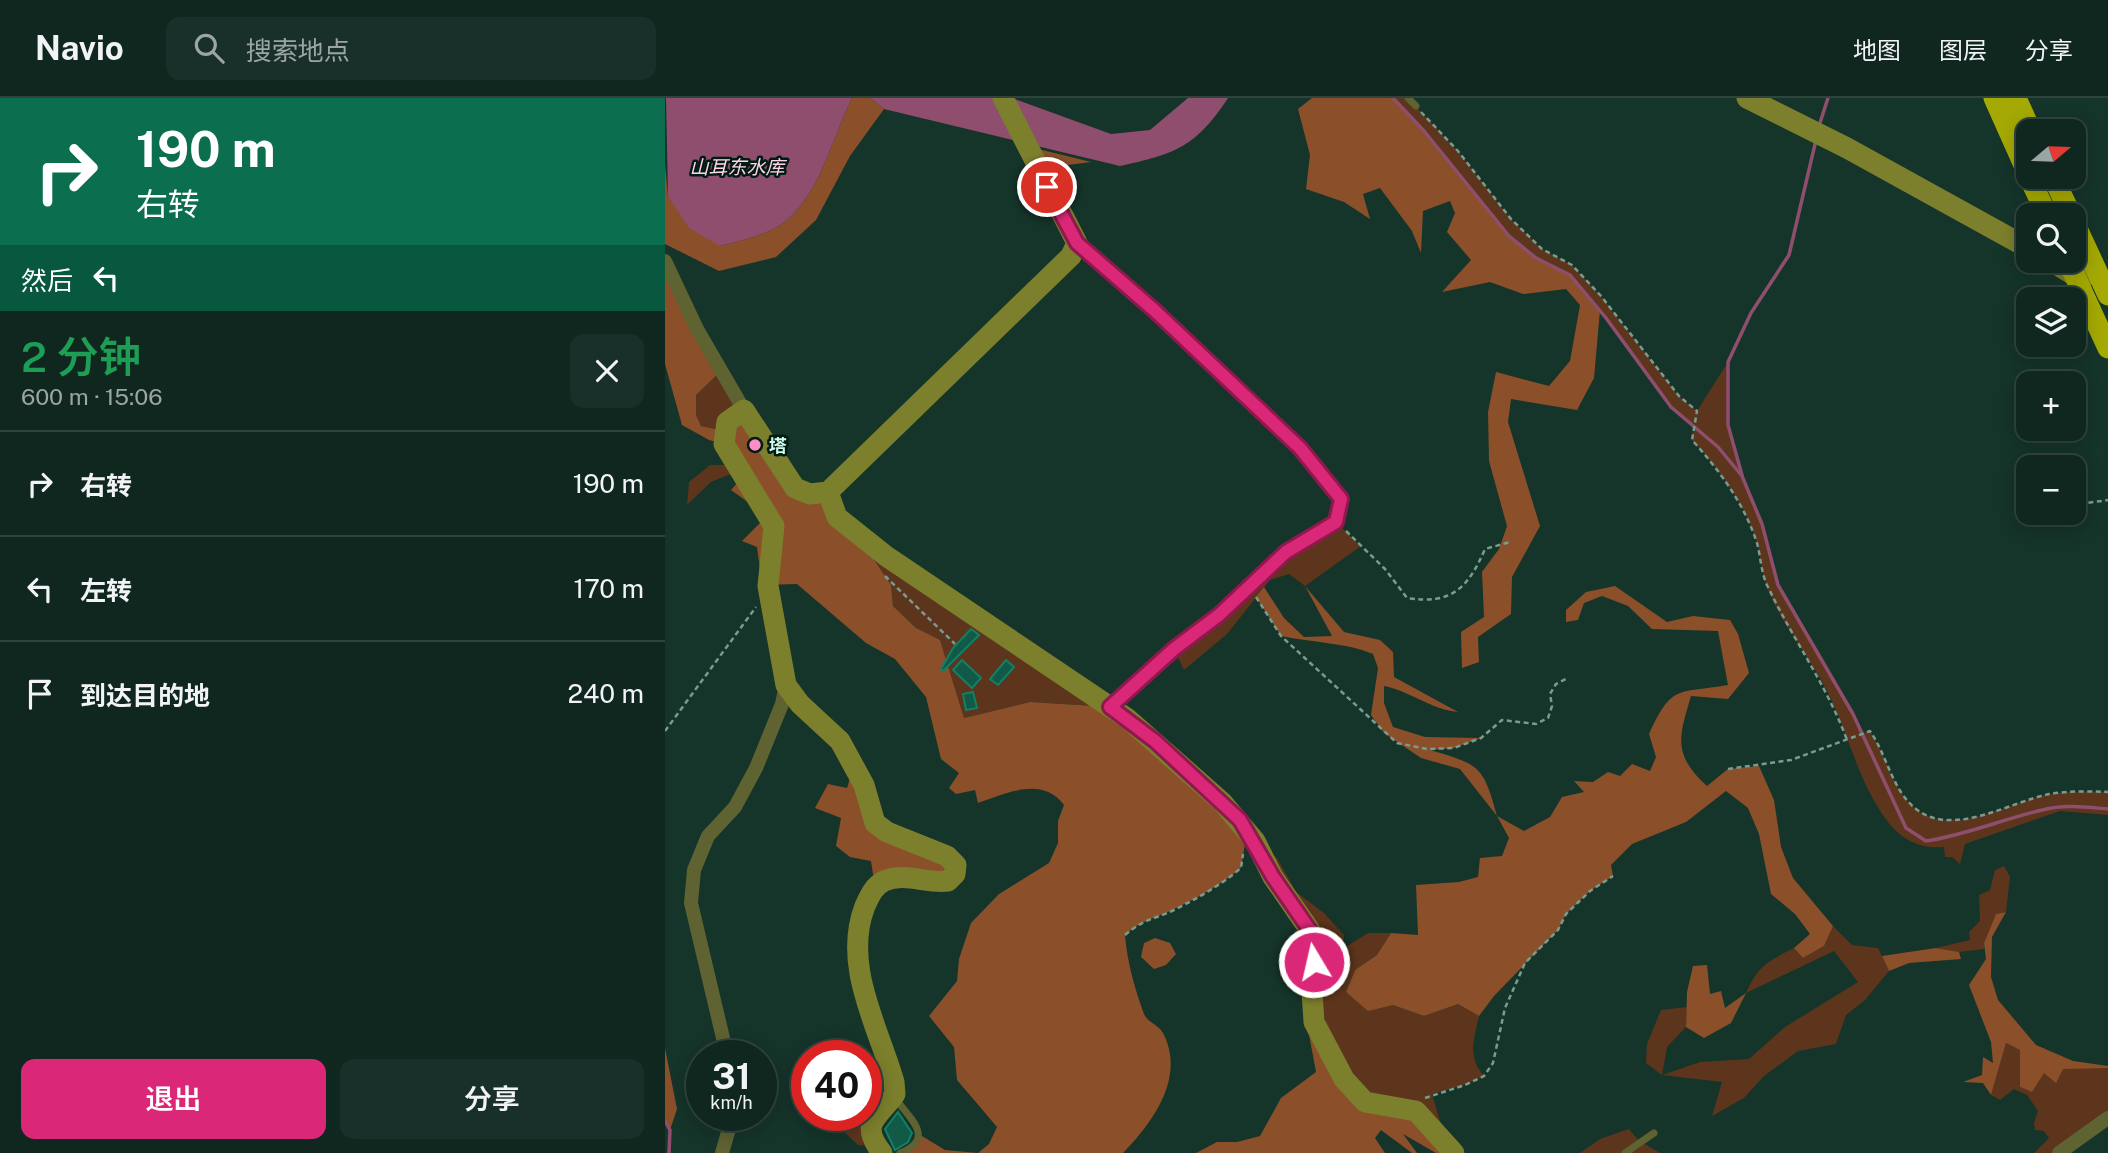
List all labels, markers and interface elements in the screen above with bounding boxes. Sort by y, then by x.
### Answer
search box [166,17,656,80]
text: Navio [35,29,124,67]
icon: search [190,29,228,67]
text: 搜索地点 [246,35,350,66]
text: 地图 [1853,36,1901,64]
text: 图层 [1939,36,1987,64]
text: 分享 [2025,36,2073,64]
north arrow [2016,119,2086,189]
map controls [2016,119,2086,525]
text: 190 m [136,120,276,178]
icon: right [21,126,112,217]
water label: 山耳东水库 [689,156,787,178]
pin [1017,157,1077,217]
icon: arrive [1028,168,1066,206]
text: 右转 [136,186,200,223]
button: search [2016,203,2086,273]
icon: left [87,259,125,297]
text: 然后 [21,265,73,296]
button: layers [2016,287,2086,357]
text: 2 分钟 [21,332,141,381]
button: close [570,334,644,408]
button: + [2016,371,2086,441]
text: 600 m · 15:06 [21,383,162,410]
place label: 塔 [769,435,787,456]
marker: 塔 [747,437,763,453]
button: − [2016,455,2086,525]
icon: right [21,465,59,503]
text: 190 m [573,468,644,499]
text: 右转 [80,470,132,501]
icon: left [21,570,59,608]
text: 170 m [574,573,644,604]
text: 左转 [80,575,132,606]
icon: arrive [21,675,59,713]
text: 240 m [567,678,644,709]
text: 到达目的地 [80,680,210,711]
position arrow [1277,925,1351,999]
speed limit sign: 40 [791,1040,882,1131]
text: 31 [712,1056,751,1097]
button: 退出 [21,1059,326,1139]
button: 分享 [340,1059,644,1139]
text: km/h [710,1092,753,1113]

